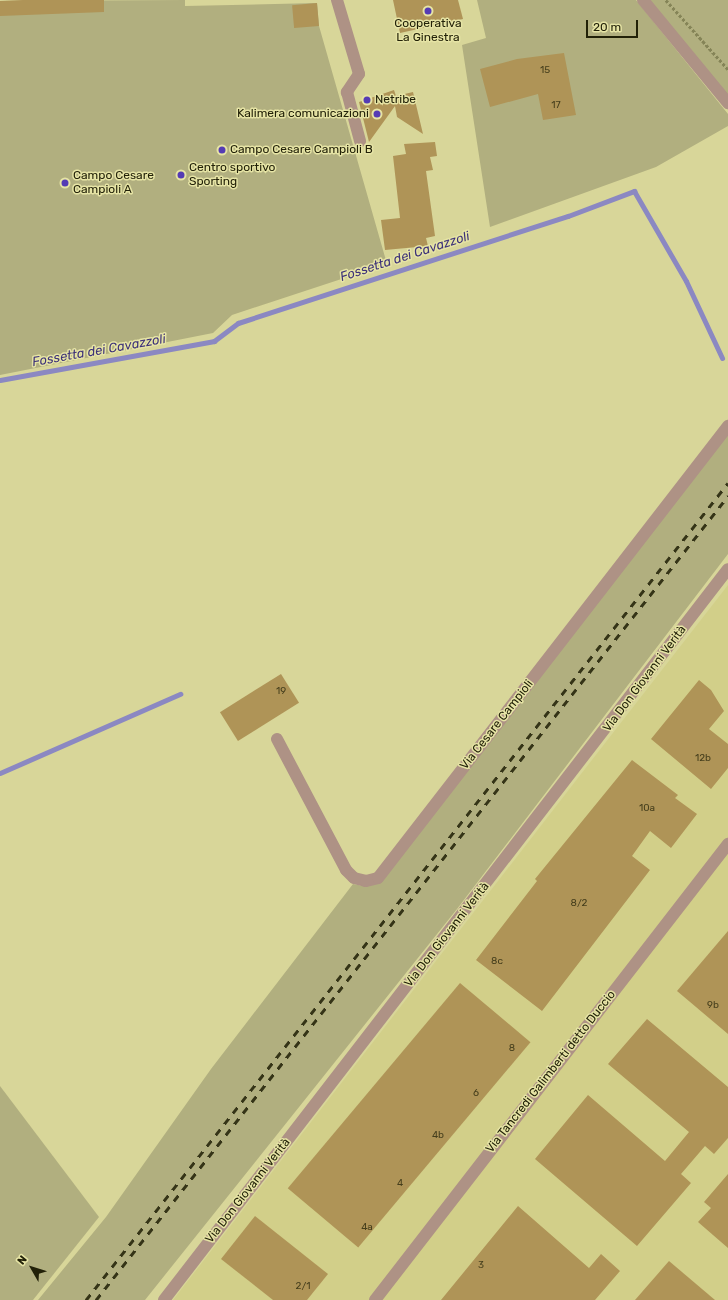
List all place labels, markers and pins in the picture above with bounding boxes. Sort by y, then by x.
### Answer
marker: Cooperativa La Ginestra [423,6,433,16]
place label: Cooperativa La Ginestra [394,17,462,45]
place label: Netribe [375,93,416,107]
marker: Netribe [362,95,372,105]
place label: Kalimera comunicazioni [237,107,369,121]
marker: Kalimera comunicazioni [372,109,382,119]
place label: Campo Cesare Campioli B [230,143,373,157]
marker: Campo Cesare Campioli B [217,145,227,155]
place label: Centro sportivo Sporting [189,161,275,189]
place label: Campo Cesare Campioli A [73,169,154,197]
marker: Centro sportivo Sporting [176,170,186,180]
marker: Campo Cesare Campioli A [60,178,70,188]

